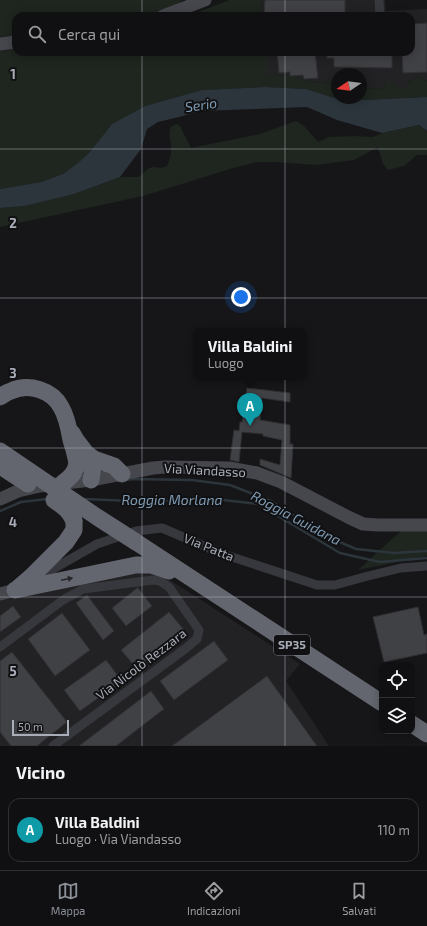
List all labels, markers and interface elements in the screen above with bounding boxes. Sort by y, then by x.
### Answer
search box [12,12,415,56]
icon: search [26,23,48,45]
text: Cerca qui [58,25,120,43]
text: 1 [10,66,16,82]
north arrow [331,68,367,104]
water label: Serio [184,94,218,115]
text: 2 [9,215,17,231]
your location [231,287,251,307]
popup [193,328,307,380]
text: Villa Baldini [208,337,292,355]
text: Luogo [208,355,244,371]
text: 3 [9,365,17,381]
pin: A [237,393,263,426]
street label: Via Viandasso [164,460,246,480]
water label: Roggia Guidana [248,487,344,548]
water label: Roggia Morlana [121,491,223,508]
text: 4 [9,514,17,530]
street label: Via Patta [181,530,237,564]
one-way arrow [61,576,73,582]
street label: Via Nicolò Rezzara [93,625,189,703]
road number: SP35 [274,635,310,655]
map controls [379,662,415,734]
button: locate [379,662,415,698]
text: 5 [9,663,17,679]
button: layers [379,698,415,734]
scale bar [12,718,69,737]
text: 50 m [18,720,43,733]
text: Vicino [16,762,65,782]
text: Villa Baldini [55,813,140,831]
text: A [26,822,34,838]
text: 110 m [378,822,410,838]
text: Luogo · Via Viandasso [55,831,182,847]
tab: Mappa [51,880,85,917]
tab: Indicazioni [187,880,240,917]
tab: Salvati [342,880,376,917]

